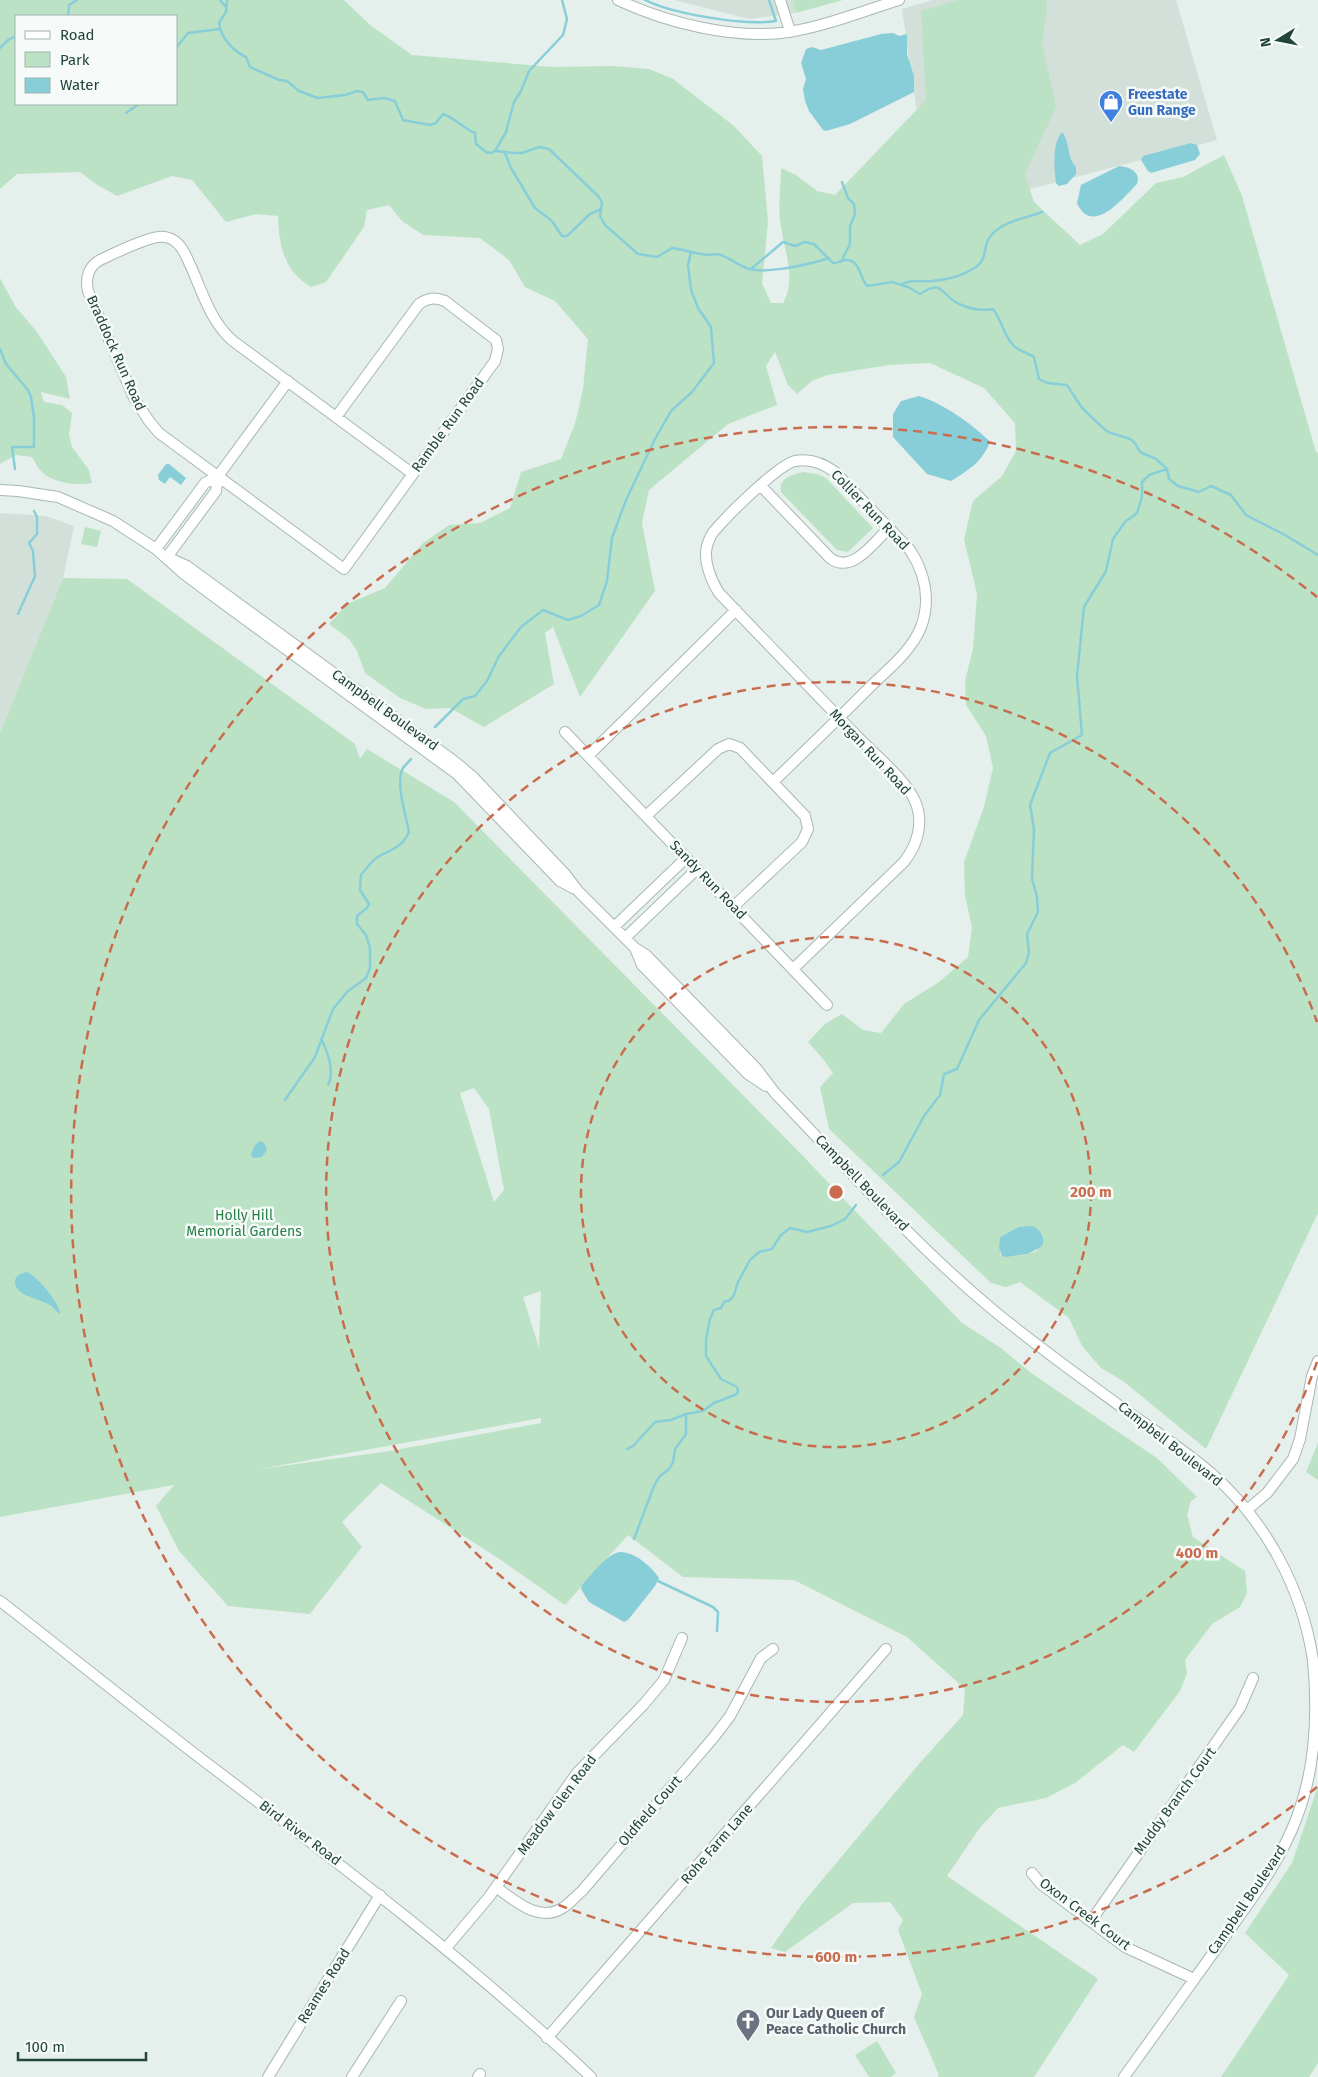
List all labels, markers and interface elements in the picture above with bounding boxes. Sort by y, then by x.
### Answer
legend [15,15,178,105]
north arrow [1253,15,1303,65]
text: Road [60,26,95,44]
text: N [1257,36,1275,48]
text: Park [60,51,90,69]
text: Water [60,76,99,94]
place label: Freestate Gun Range [1128,86,1196,119]
shop icon: Freestate Gun Range [1098,89,1124,123]
street label: Braddock Run Road [83,293,149,413]
street label: Ramble Run Road [408,375,488,475]
street label: Collier Run Road [827,466,913,554]
street label: Campbell Boulevard [328,666,442,754]
street label: Morgan Run Road [826,705,914,799]
street label: Sandy Run Road [666,837,750,923]
street label: Campbell Boulevard [812,1131,912,1235]
centre of rings [827,1183,845,1201]
text: 200 m [1070,1183,1112,1201]
park label: Holly Hill Memorial Gardens [186,1207,302,1240]
street label: Campbell Boulevard [1115,1398,1225,1490]
text: 400 m [1176,1544,1218,1562]
street label: Muddy Branch Court [1130,1743,1220,1858]
street label: Meadow Glen Road [514,1752,600,1858]
street label: Oldfield Court [615,1771,686,1850]
street label: Bird River Road [256,1797,344,1869]
street label: Rohe Farm Lane [677,1800,757,1888]
street label: Campbell Boulevard [1204,1842,1290,1958]
street label: Oxon Creek Court [1036,1874,1135,1954]
street label: Reames Road [294,1945,354,2027]
text: 600 m [815,1948,857,1966]
place label: Our Lady Queen of Peace Catholic Church [766,2005,906,2038]
church icon: Our Lady Queen of Peace Catholic Church [735,2008,761,2042]
scale bar [18,2030,145,2062]
text: 100 m [25,2038,65,2056]

